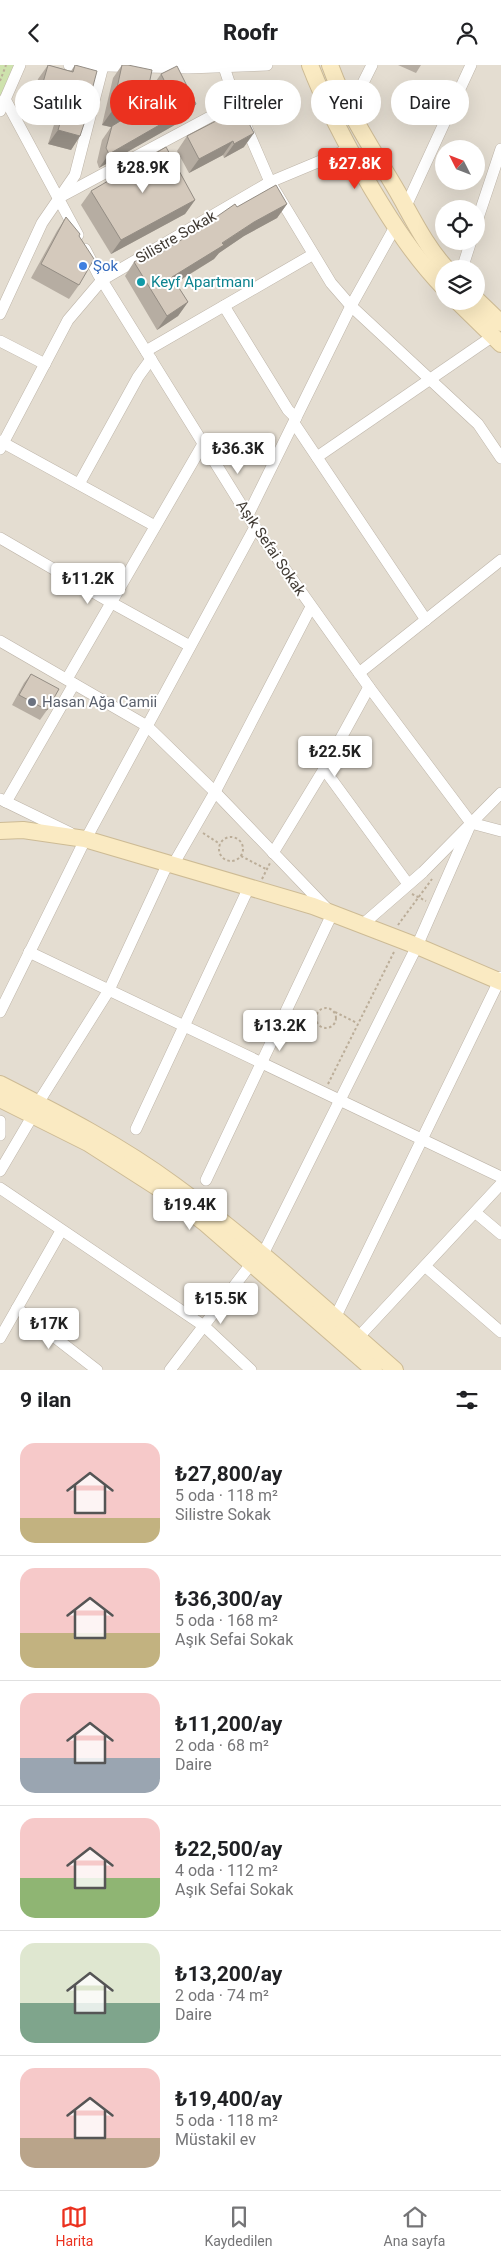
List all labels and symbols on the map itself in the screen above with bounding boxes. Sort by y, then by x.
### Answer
north arrow [435,140,485,190]
pin: ₺27.8K [314,147,396,190]
pin: ₺28.9K [102,151,184,194]
street label: Silistre Sokak [133,207,220,267]
place label: Şok [93,257,118,275]
marker: Şok [77,260,89,272]
place label: Keyf Apartmanı [151,273,254,291]
marker: Keyf Apartmanı [135,276,147,288]
pin: ₺36.3K [197,433,279,475]
street label: Aşık Sefai Sokak [233,497,310,599]
pin: ₺11.2K [47,563,129,605]
place label: Hasan Ağa Camii [42,693,157,711]
marker: Hasan Ağa Camii [26,696,38,708]
pin: ₺22.5K [294,735,376,778]
pin: ₺13.2K [239,1009,321,1052]
pin: ₺19.4K [149,1189,231,1231]
pin: ₺15.5K [180,1283,262,1325]
pin: ₺17K [19,1307,79,1350]

